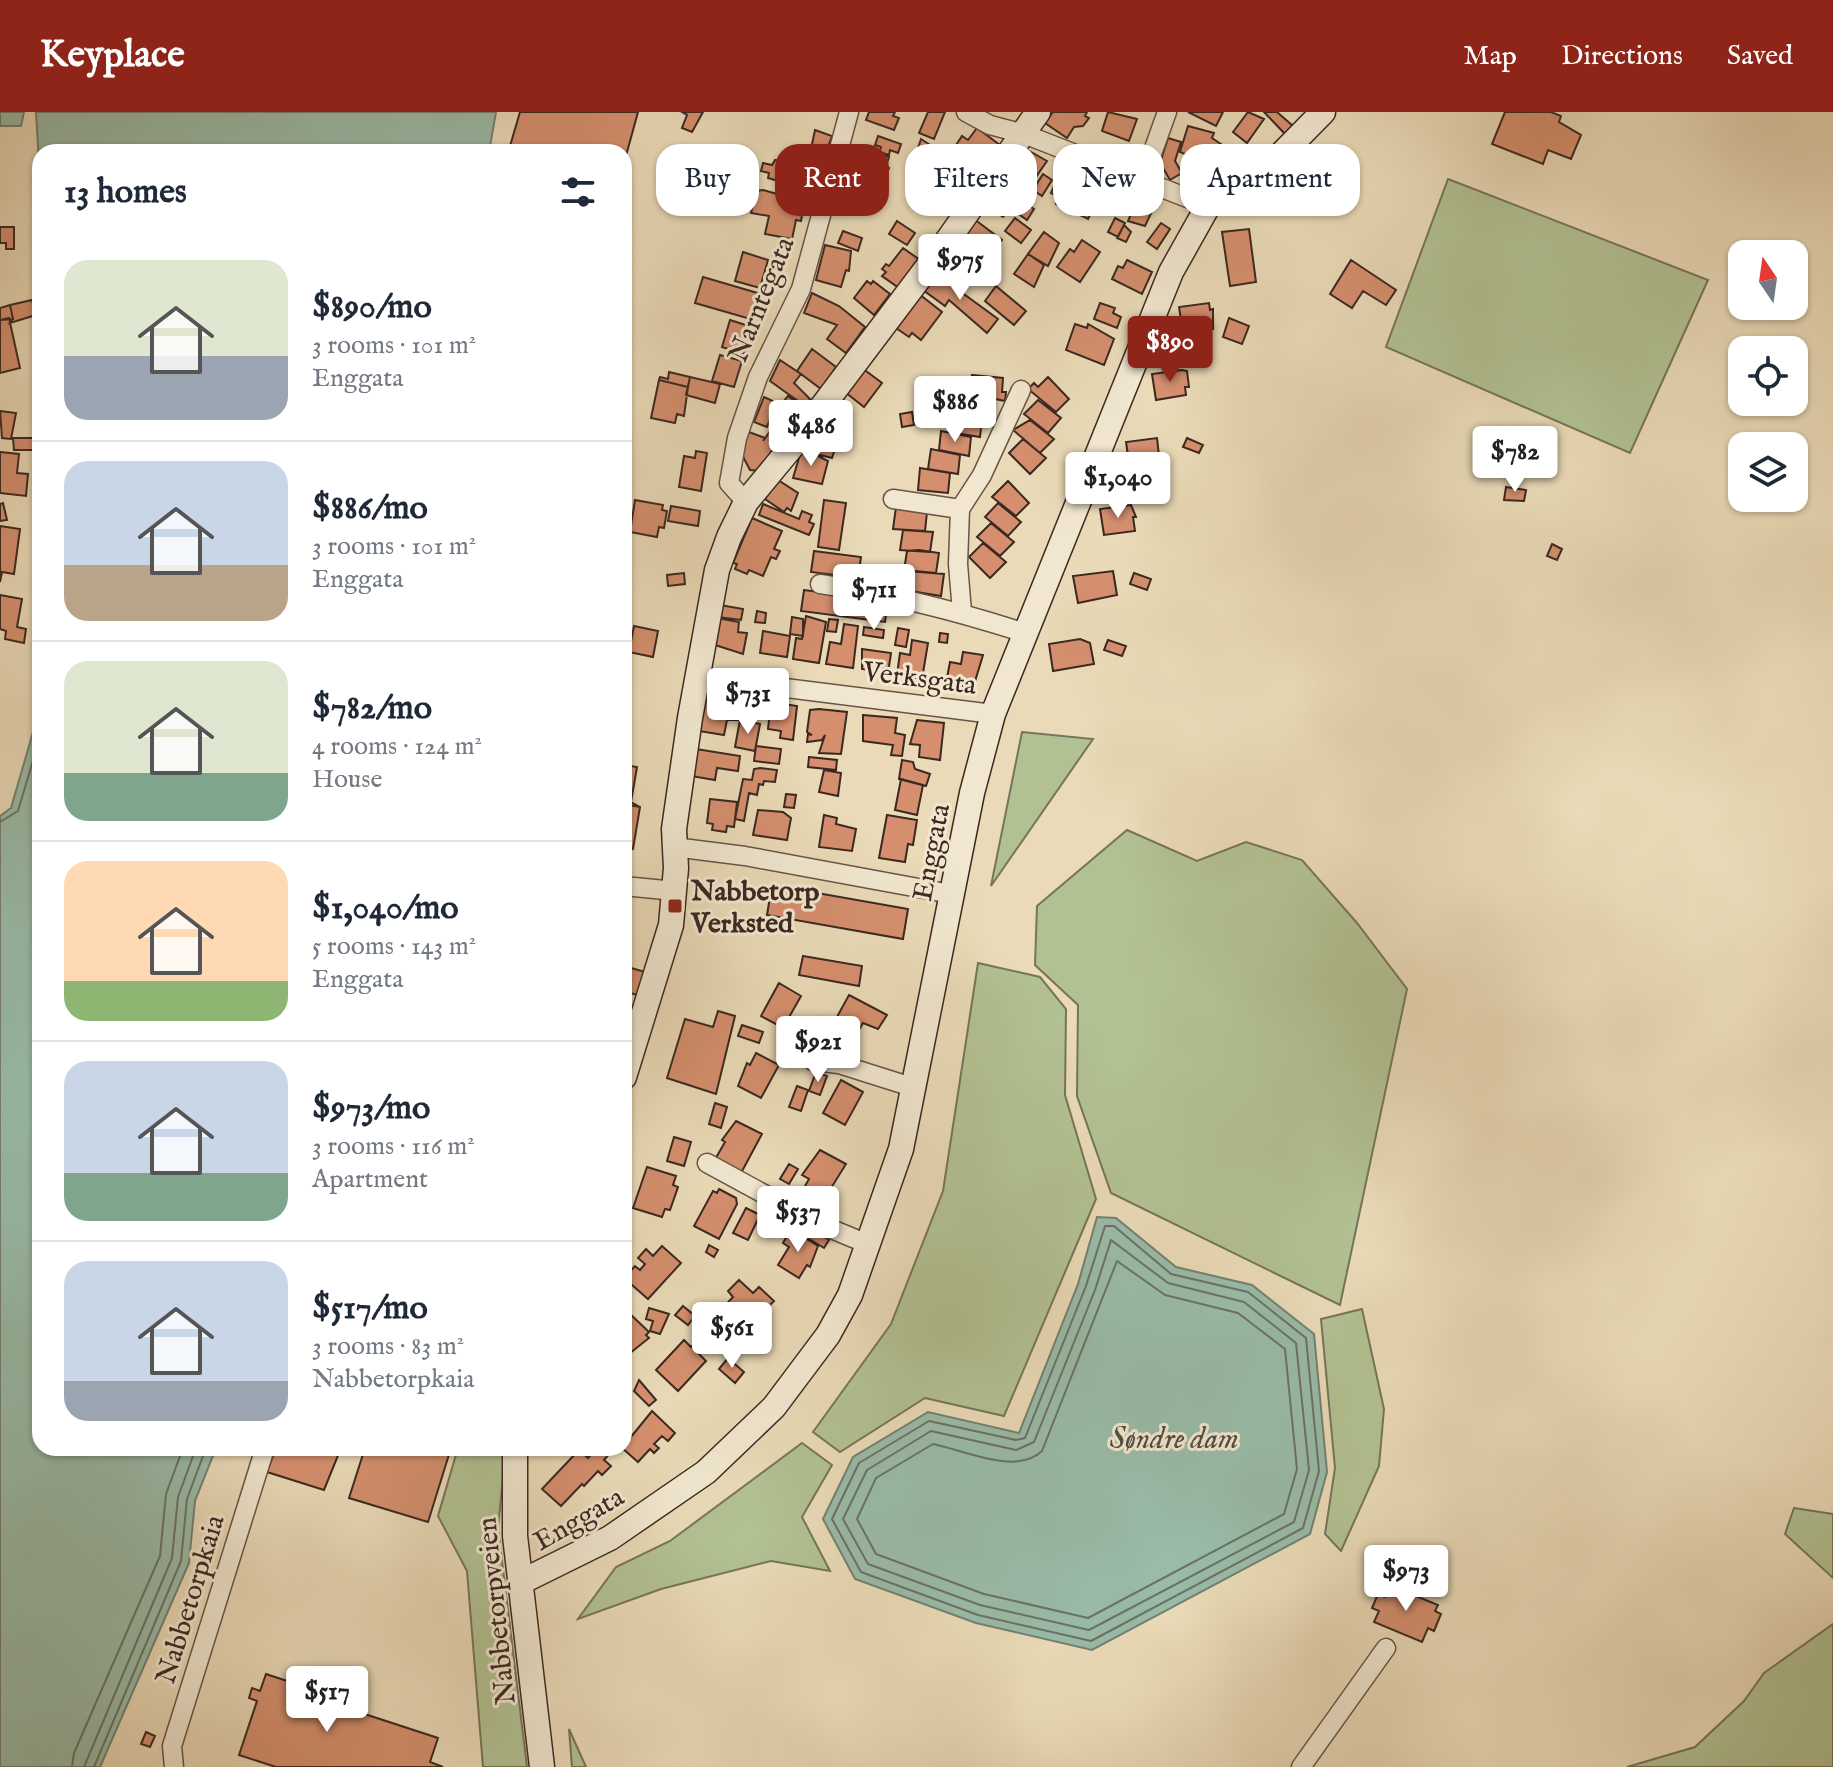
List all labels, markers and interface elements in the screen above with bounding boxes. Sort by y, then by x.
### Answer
text: Keyplace [40,32,185,80]
text: Map [1463,39,1517,74]
text: Directions [1561,39,1683,74]
text: Saved [1727,39,1793,74]
chip: Buy [656,144,759,216]
chip: Rent [775,144,889,216]
chip: Filters [905,144,1037,216]
chip: New [1053,144,1164,216]
chip: Apartment [1180,144,1360,216]
icon: filters [556,170,600,214]
text: 13 homes [64,171,187,214]
street label: Narntegata [721,231,804,368]
pin: $975 [913,234,1007,302]
north arrow [1728,240,1808,320]
map controls [1728,240,1808,512]
text: $975 [936,243,984,276]
text: $890/mo [312,286,432,329]
icon: home [128,292,224,388]
pin: $890 [1123,316,1217,384]
text: $890 [1146,325,1194,358]
text: 3 rooms · 101 m² [312,329,476,362]
button: locate [1728,336,1808,416]
text: Enggata [312,362,403,395]
pin: $886 [908,376,1002,444]
text: $886 [932,385,978,418]
pin: $486 [764,400,858,468]
text: $486 [787,409,835,442]
pin: $782 [1468,426,1562,494]
button: layers [1728,432,1808,512]
text: $782 [1491,435,1539,468]
pin: $1,040 [1053,452,1183,520]
text: $1,040 [1083,461,1153,494]
text: $886/mo [312,487,428,530]
icon: home [128,493,224,589]
text: 3 rooms · 101 m² [312,530,476,563]
text: Enggata [312,563,403,596]
pin: $711 [827,564,921,632]
text: $711 [851,573,897,606]
street label: Verksgata [860,655,979,704]
pin: $731 [701,668,795,736]
text: $731 [725,677,771,710]
text: $782/mo [312,687,432,730]
icon: home [128,693,224,789]
text: 4 rooms · 124 m² [312,730,482,763]
text: House [312,763,382,796]
street label: Enggata [906,800,959,904]
place label: Nabbetorp Verksted [690,875,819,942]
text: $1,040/mo [312,887,459,930]
icon: home [128,893,224,989]
marker: Nabbetorp Verksted [666,897,684,915]
text: 5 rooms · 143 m² [312,930,476,963]
text: Enggata [312,963,403,996]
pin: $921 [771,1016,865,1084]
text: $921 [794,1025,842,1058]
text: $973/mo [312,1087,430,1130]
icon: home [128,1093,224,1189]
text: 3 rooms · 116 m² [312,1130,475,1163]
text: Apartment [312,1163,428,1196]
pin: $537 [751,1186,845,1254]
text: $537 [775,1195,821,1228]
text: $517/mo [312,1287,428,1330]
icon: home [128,1293,224,1389]
pin: $561 [685,1302,779,1370]
text: $561 [710,1311,754,1344]
text: 3 rooms · 83 m² [312,1330,464,1363]
text: Nabbetorpkaia [312,1363,474,1396]
water label: Søndre dam [1109,1421,1239,1459]
street label: Enggata [528,1480,631,1560]
street label: Nabbetorpkaia [149,1510,234,1688]
street label: Nabbetorpveien [470,1515,525,1706]
pin: $973 [1359,1545,1453,1613]
text: $973 [1382,1554,1430,1587]
pin: $517 [280,1666,374,1734]
text: $517 [304,1675,350,1708]

